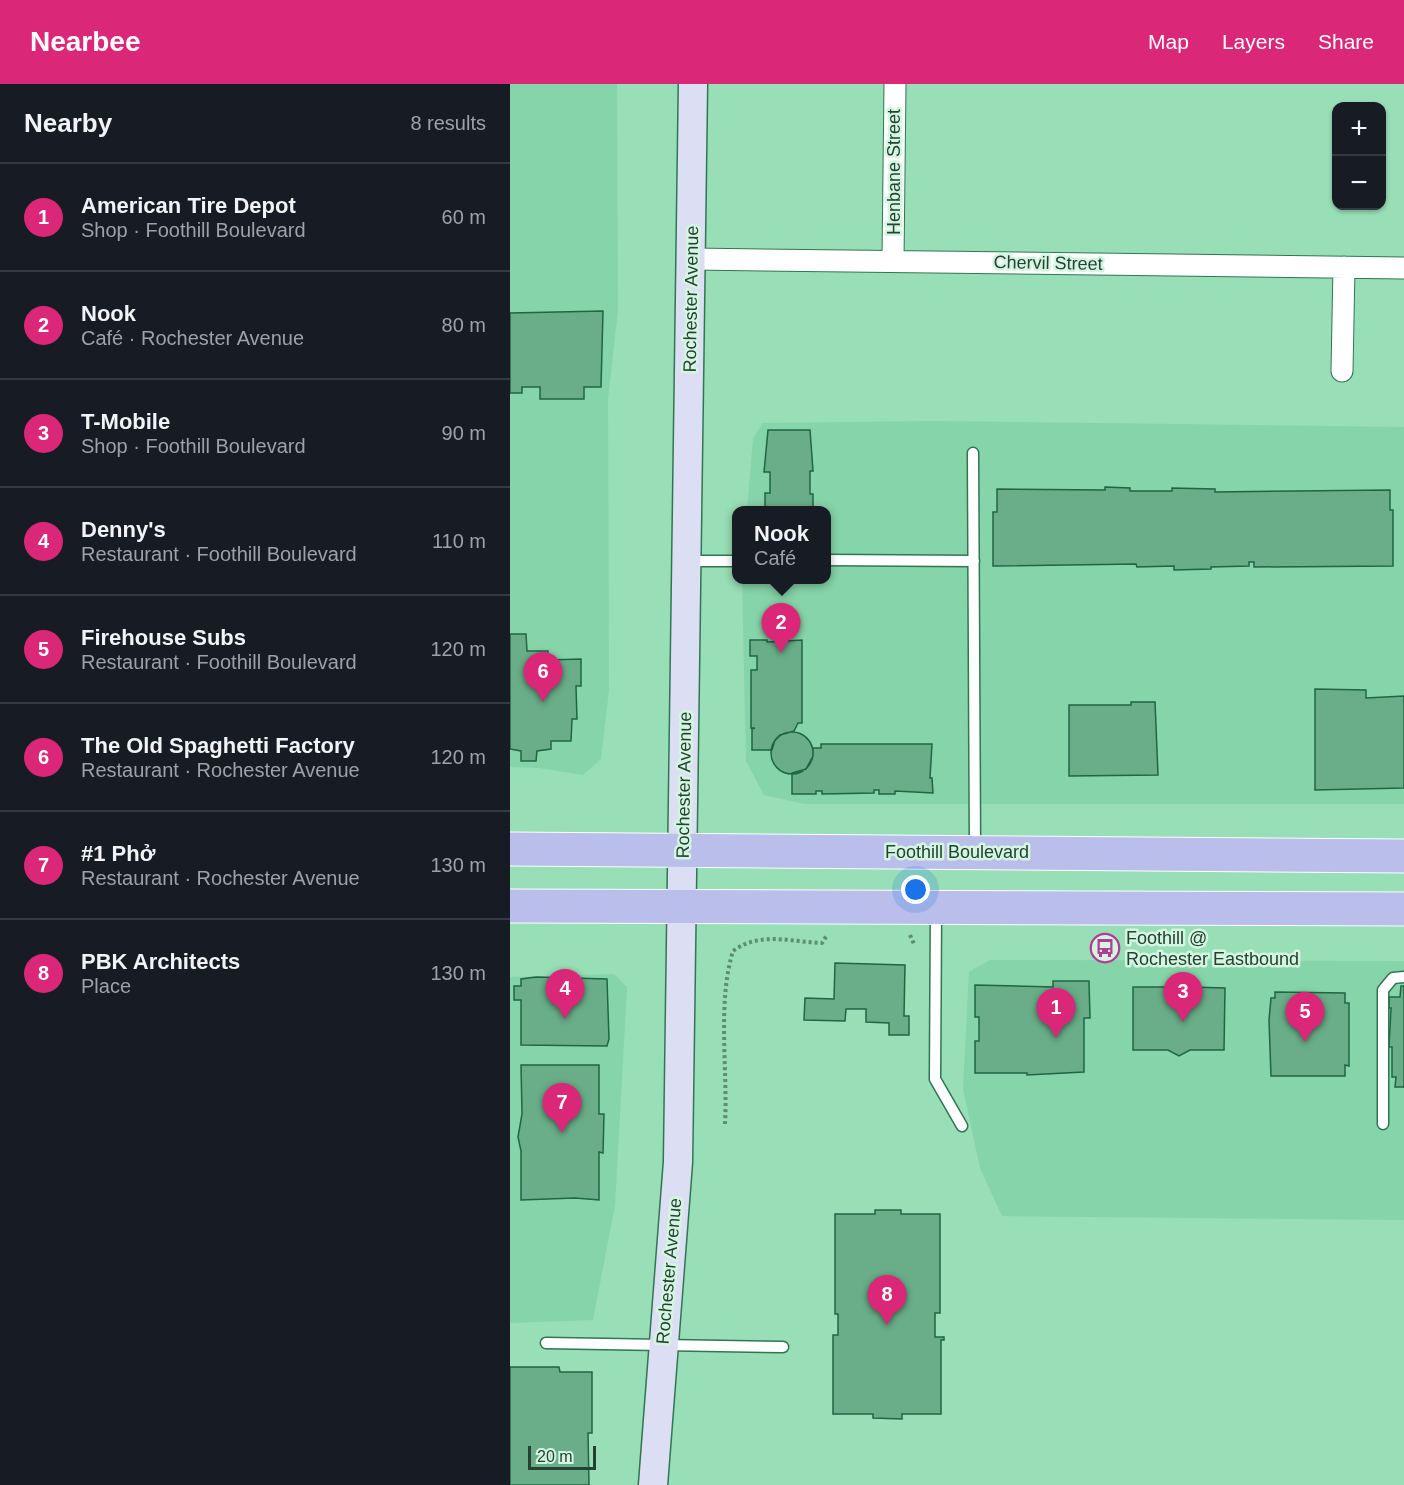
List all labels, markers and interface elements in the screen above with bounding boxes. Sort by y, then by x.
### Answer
text: Nearbee [30,26,141,57]
text: Map [1148,30,1189,53]
text: Layers [1222,30,1285,53]
text: Share [1318,30,1374,53]
map controls [1332,102,1386,210]
button: + [1332,102,1386,156]
text: Nearby [24,108,112,138]
street label: Henbane Street [884,109,904,235]
text: 8 results [410,112,486,134]
button: − [1332,156,1386,210]
text: American Tire Depot [81,193,296,218]
text: 1 [38,206,49,228]
text: 60 m [442,206,486,228]
text: Shop · Foothill Boulevard [81,219,306,241]
street label: Rochester Avenue [680,225,702,373]
street label: Chervil Street [993,252,1103,274]
text: Nook [81,301,136,326]
text: 2 [38,314,49,336]
text: 80 m [442,314,486,336]
text: Café · Rochester Avenue [81,327,304,349]
text: T-Mobile [81,409,170,434]
text: 3 [38,422,49,444]
text: 90 m [442,422,486,444]
text: Shop · Foothill Boulevard [81,435,306,457]
popup [732,506,831,584]
text: Denny's [81,517,166,542]
text: Nook [754,521,809,546]
text: 4 [38,530,49,552]
text: 110 m [432,530,486,552]
text: Restaurant · Foothill Boulevard [81,543,357,565]
text: Café [754,547,796,569]
pin: 2 [762,604,800,653]
text: Firehouse Subs [81,625,246,650]
text: 5 [38,638,49,660]
text: 120 m [430,638,486,660]
text: Restaurant · Foothill Boulevard [81,651,357,673]
pin: 6 [524,652,562,702]
street label: Rochester Avenue [673,711,695,859]
text: The Old Spaghetti Factory [81,733,355,758]
text: 6 [38,746,49,768]
text: 120 m [430,746,486,768]
text: Restaurant · Rochester Avenue [81,759,360,781]
text: #1 Phở [81,841,155,866]
street label: Foothill Boulevard [885,842,1029,862]
text: 7 [38,854,49,876]
text: 130 m [430,854,486,876]
text: Restaurant · Rochester Avenue [81,867,360,889]
your location [901,875,930,904]
place label: Foothill @ Rochester Eastbound [1126,928,1299,969]
bus stop icon: Foothill @ Rochester Eastbound [1089,932,1121,964]
text: PBK Architects [81,949,240,974]
text: 8 [38,962,49,984]
text: 130 m [430,962,486,984]
pin: 4 [546,970,584,1019]
pin: 3 [1164,972,1202,1022]
text: Place [81,975,131,997]
pin: 1 [1036,988,1076,1038]
pin: 5 [1286,992,1324,1042]
pin: 7 [542,1084,582,1133]
street label: Rochester Avenue [653,1197,685,1345]
pin: 8 [868,1276,907,1325]
scale bar [528,1443,596,1470]
text: 20 m [537,1448,573,1465]

